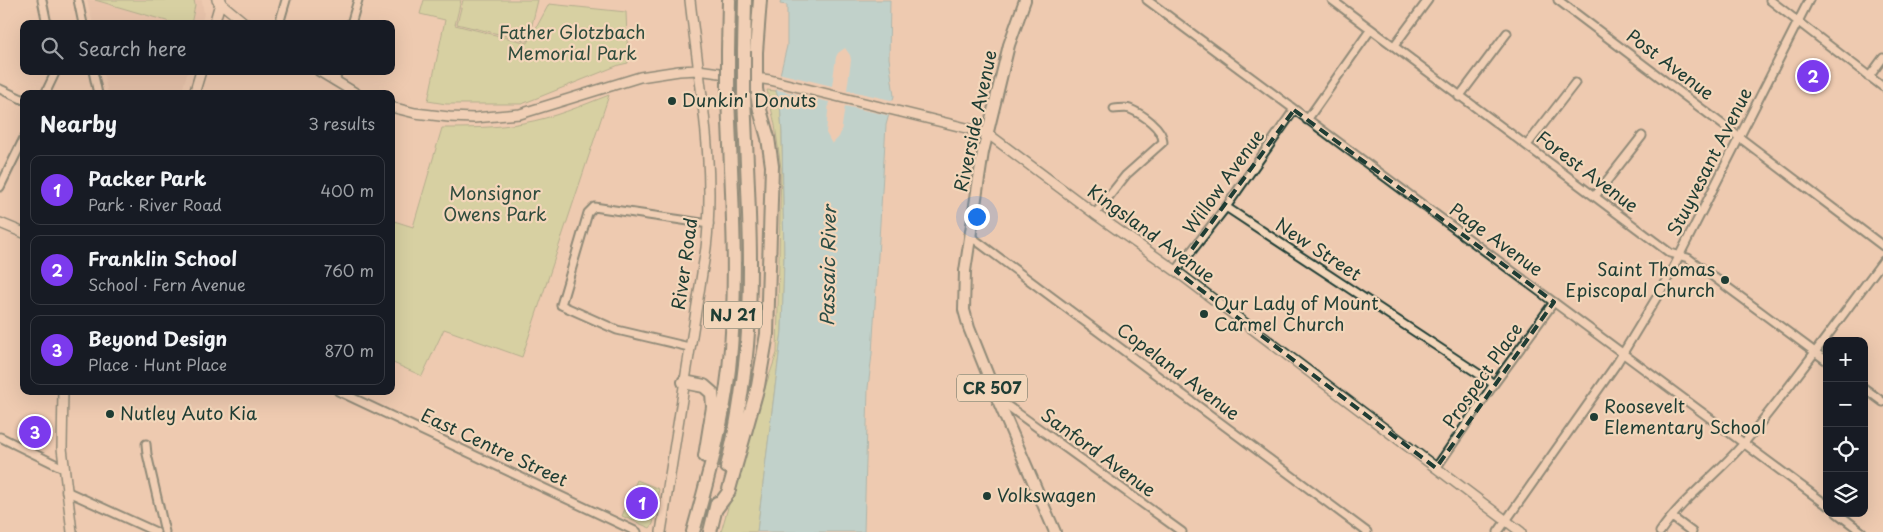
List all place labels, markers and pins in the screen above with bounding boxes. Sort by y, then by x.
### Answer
pin: 2 [1797,57,1829,95]
place label: Dunkin' Donuts [682,86,816,113]
marker: Dunkin' Donuts [666,95,678,107]
place label: Saint Thomas Episcopal Church [1565,255,1715,303]
marker: Saint Thomas Episcopal Church [1719,274,1731,286]
place label: Our Lady of Mount Carmel Church [1214,289,1379,337]
marker: Our Lady of Mount Carmel Church [1198,308,1210,320]
place label: Roosevelt Elementary School [1604,392,1766,440]
place label: Nutley Auto Kia [120,399,257,426]
marker: Nutley Auto Kia [104,408,116,420]
marker: Roosevelt Elementary School [1588,411,1600,423]
pin: 3 [19,413,51,451]
place label: Volkswagen [997,481,1096,508]
pin: 1 [626,484,658,522]
marker: Volkswagen [981,490,993,502]

